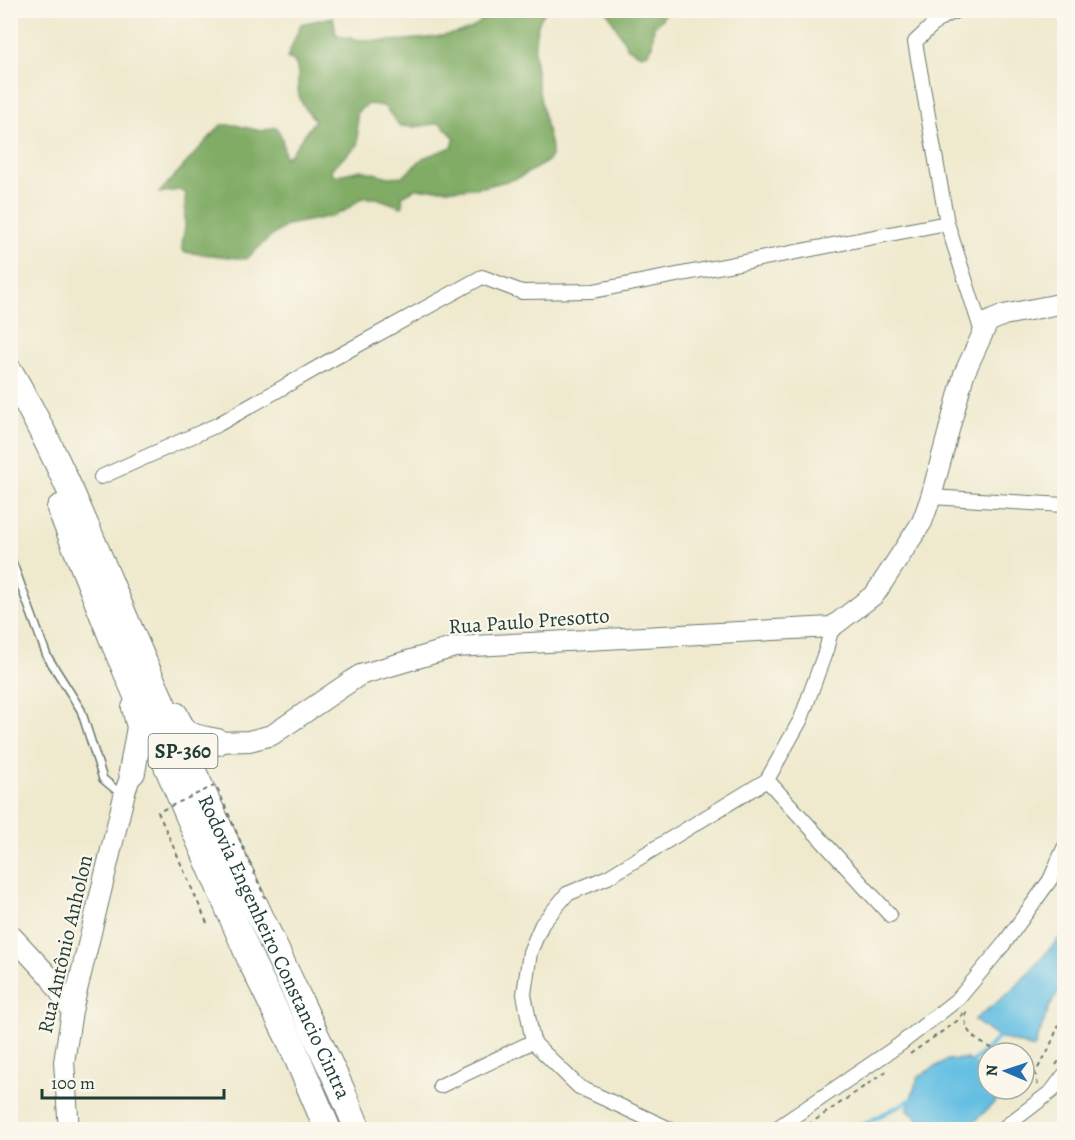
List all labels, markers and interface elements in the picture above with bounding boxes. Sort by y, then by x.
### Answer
street label: Rua Paulo Presotto [448,601,610,641]
road number: SP-360 [148,734,218,768]
street label: Rodovia Engenheiro Constancio Cintra [191,790,358,1103]
street label: Rua Antônio Anholon [31,852,99,1036]
north arrow [976,1041,1036,1101]
scale bar [42,1062,224,1100]
text: N [981,1064,1003,1077]
text: 100 m [51,1071,95,1095]

